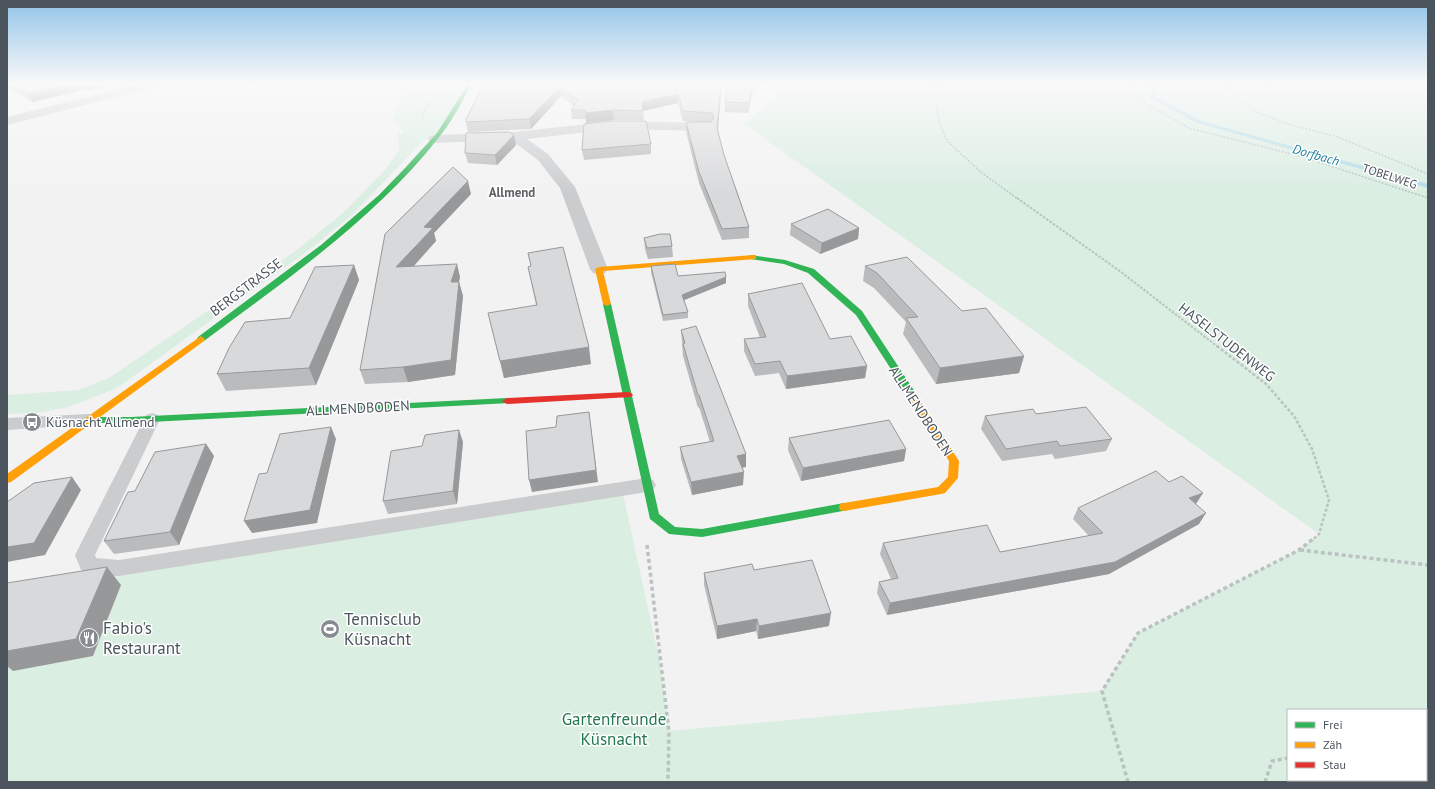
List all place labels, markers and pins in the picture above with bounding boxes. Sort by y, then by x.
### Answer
bus stop icon: Küsnacht Allmend [21,411,43,433]
place label: Küsnacht Allmend [46,413,155,431]
place label: Tennisclub Küsnacht [344,608,421,650]
place label: Fabio's Restaurant [103,617,181,659]
sports icon: Tennisclub Küsnacht [319,618,341,640]
restaurant icon: Fabio's Restaurant [78,627,100,649]

